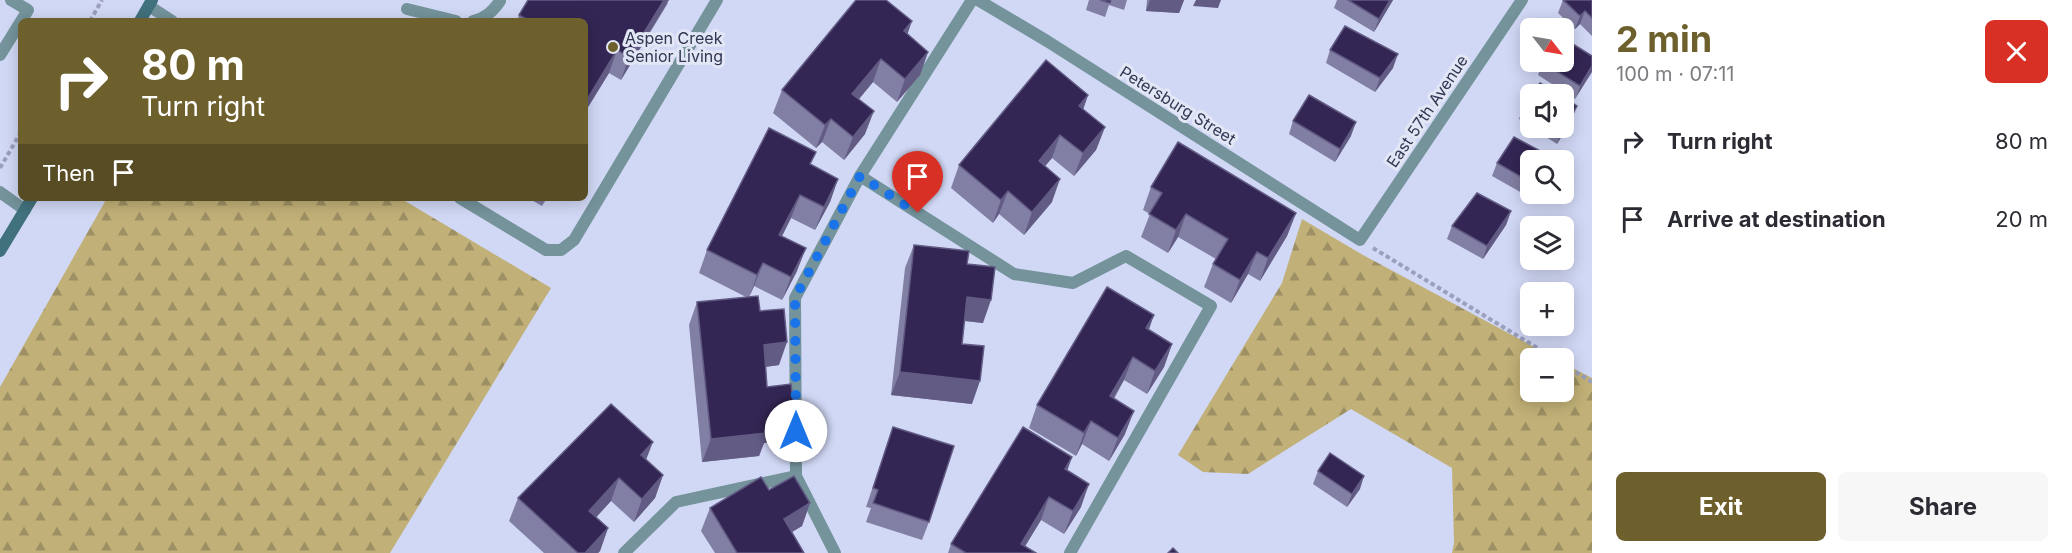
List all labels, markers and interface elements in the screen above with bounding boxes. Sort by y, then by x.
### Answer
text: 2 min [1616,17,1712,61]
north arrow [1520,18,1574,72]
map controls [1520,18,1574,402]
button: close [1985,20,2048,83]
place label: Aspen Creek Senior Living [625,28,723,66]
text: 80 m [141,39,245,90]
marker: Aspen Creek Senior Living [606,40,620,54]
icon: right [42,42,120,120]
street label: East 57th Avenue [1382,51,1472,171]
street label: Petersburg Street [1116,61,1240,149]
text: 100 m · 07:11 [1616,62,1734,86]
button: sound [1520,84,1574,138]
text: Turn right [141,90,265,123]
icon: right [1616,125,1649,158]
text: Turn right [1667,128,1773,154]
text: 80 m [1995,128,2048,154]
button: search [1520,150,1574,204]
pin [892,151,943,213]
icon: arrive [107,156,140,189]
text: Then [42,160,95,186]
icon: arrive [901,160,934,193]
icon: arrive [1616,203,1649,236]
text: Arrive at destination [1667,206,1886,232]
text: 20 m [1995,206,2048,232]
button: layers [1520,216,1574,270]
button: + [1520,282,1574,336]
button: − [1520,348,1574,402]
position arrow [764,399,828,463]
button: Exit [1616,472,1826,541]
button: Share [1838,472,2048,541]

